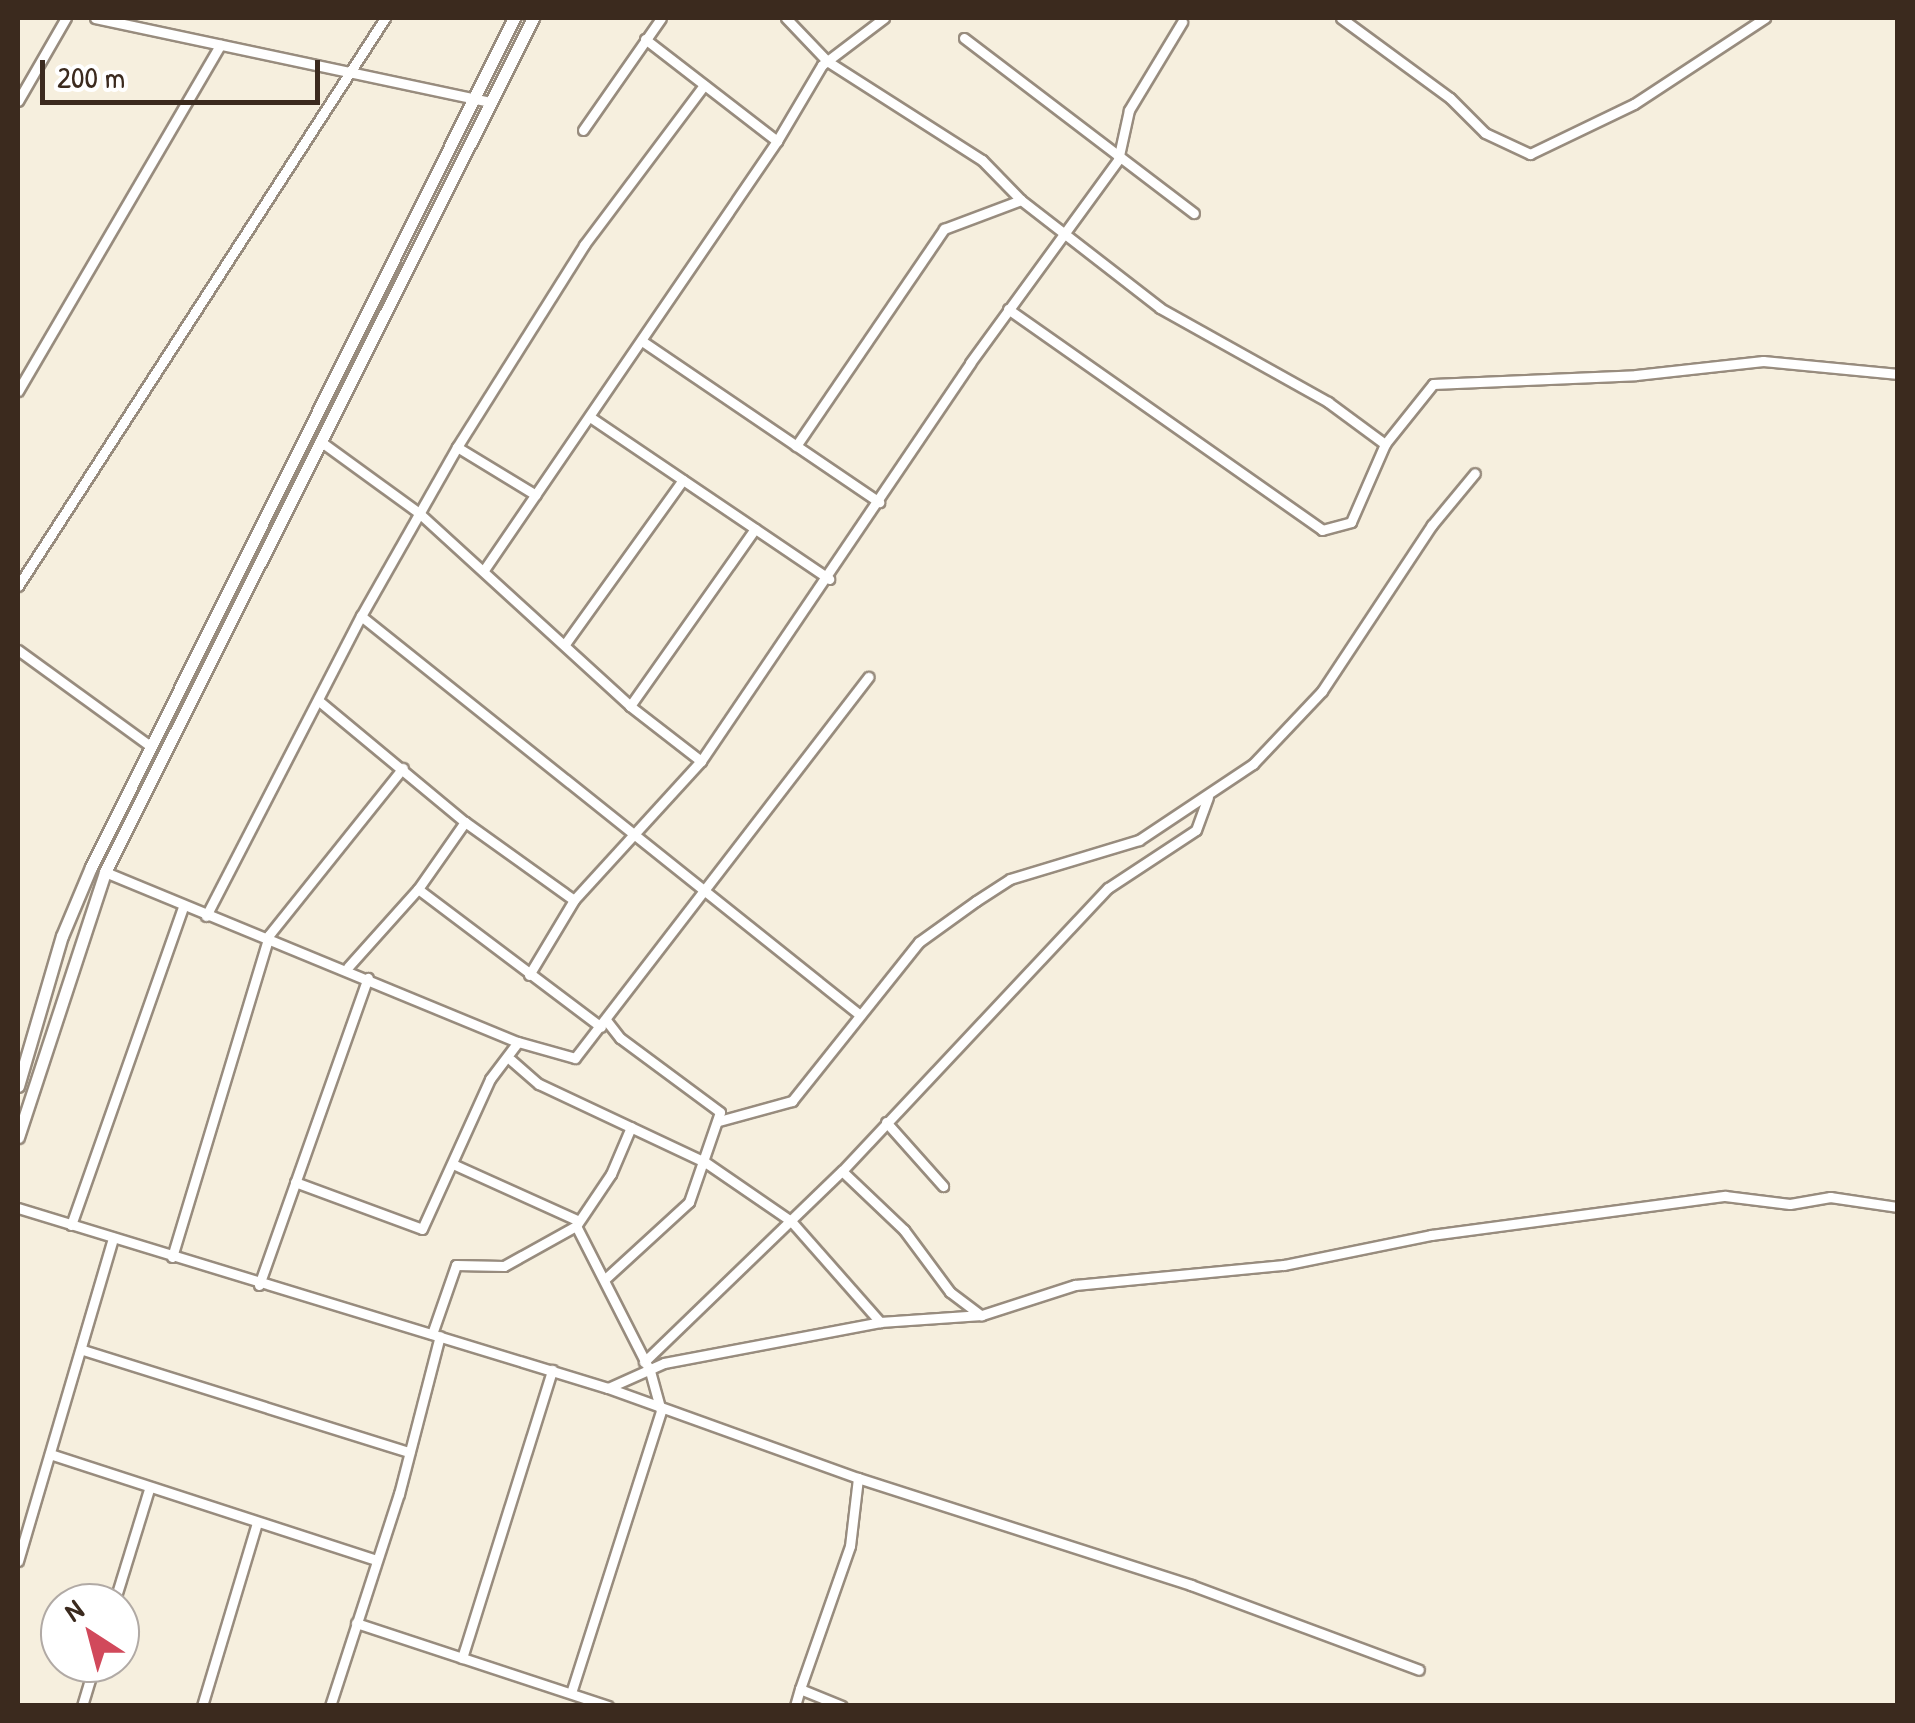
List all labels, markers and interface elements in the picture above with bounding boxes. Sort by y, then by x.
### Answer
scale bar [45,40,325,102]
text: 200 m [57,57,125,97]
north arrow [40,1583,140,1683]
text: N [56,1591,91,1630]

